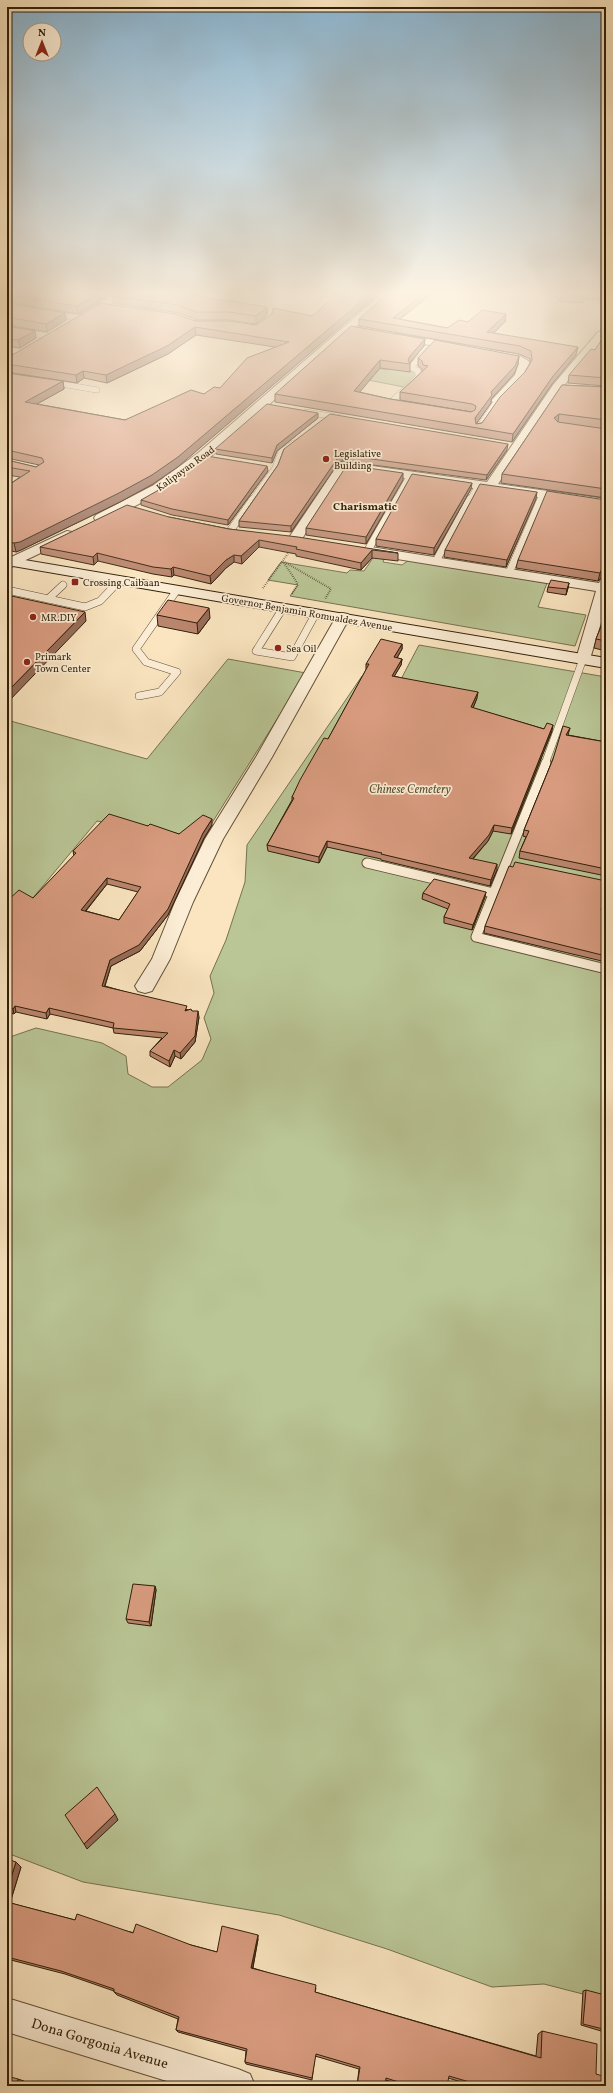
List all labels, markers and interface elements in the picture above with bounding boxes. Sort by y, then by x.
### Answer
north arrow [22,22,62,62]
text: N [38,26,46,41]
street label: Kalipayan Road [154,443,218,495]
place label: Legislative Building [334,447,381,473]
marker: Legislative Building [321,454,331,464]
district label: Charismatic [333,500,397,515]
place label: Crossing Caibaan [83,576,160,590]
marker: Crossing Caibaan [70,577,80,587]
street label: Governor Benjamin Romualdez Avenue [220,591,394,635]
place label: MR.DIY [41,611,77,625]
marker: MR.DIY [28,612,38,622]
place label: Sea Oil [286,642,317,656]
marker: Sea Oil [273,643,283,653]
place label: Primark Town Center [35,650,91,676]
marker: Primark Town Center [22,657,32,667]
park label: Chinese Cemetery [369,782,451,798]
street label: Dona Gorgonia Avenue [29,2015,171,2074]

